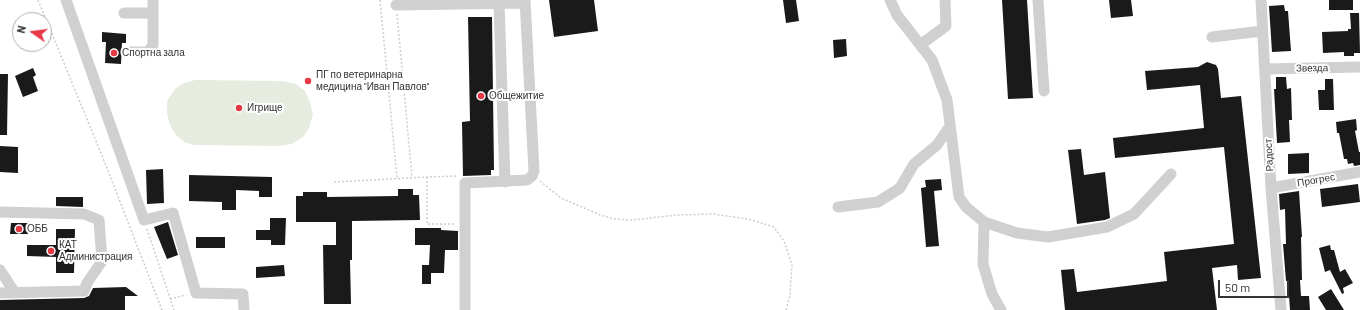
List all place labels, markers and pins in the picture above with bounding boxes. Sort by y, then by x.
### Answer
place label: Спортна зала [122,47,185,59]
marker: Спортна зала [109,48,119,58]
place label: ПГ по ветеринарна медицина "Иван Павлов" [316,69,429,92]
marker: ПГ по ветеринарна медицина "Иван Павлов" [303,76,313,86]
place label: Общежитие [489,90,544,102]
marker: Общежитие [476,91,486,101]
place label: Игрище [247,102,283,114]
marker: Игрище [234,103,244,113]
place label: ОББ [27,223,48,235]
marker: ОББ [14,224,24,234]
place label: КАТ Администрация [59,239,133,262]
marker: КАТ Администрация [46,246,56,256]

